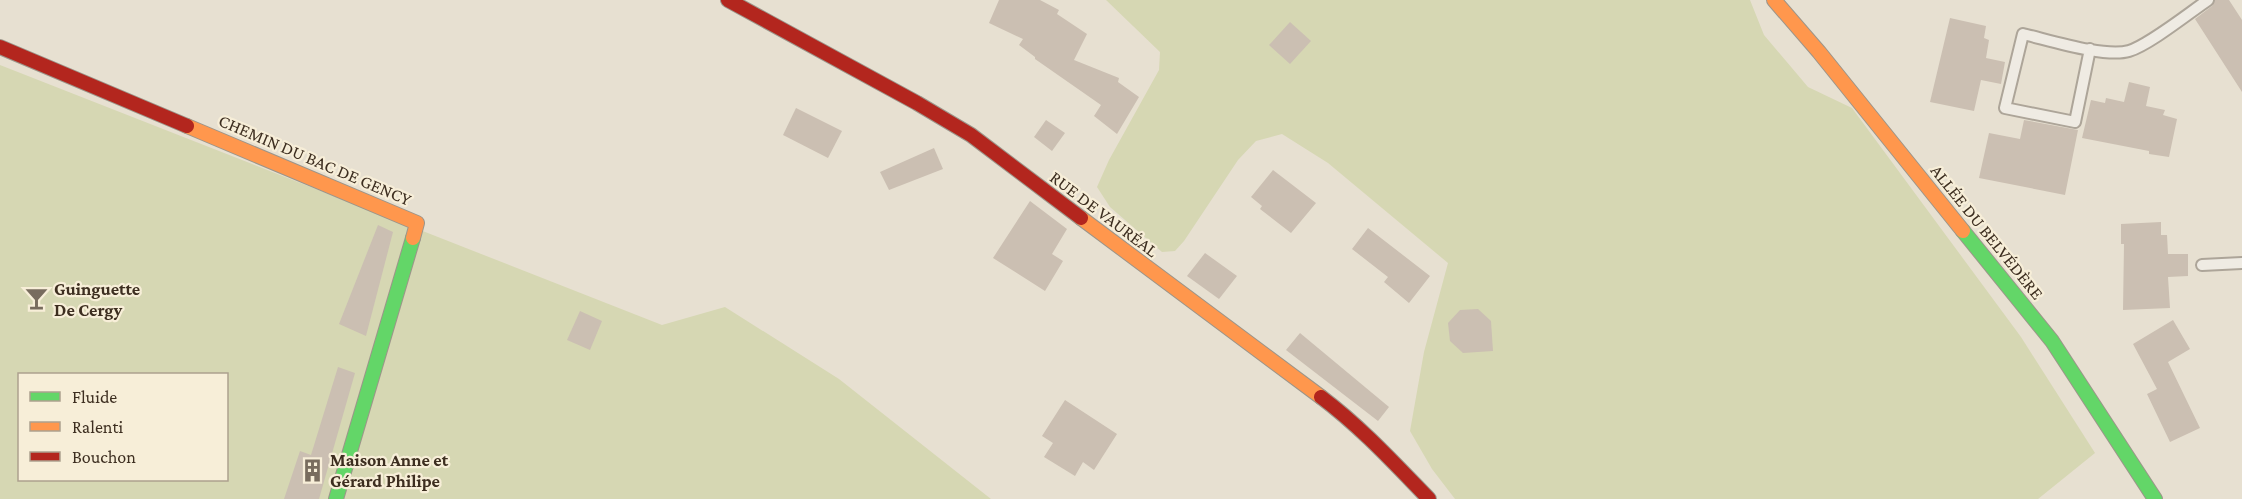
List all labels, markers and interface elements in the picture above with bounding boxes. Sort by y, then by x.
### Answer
street label: CHEMIN DU BAC DE GENCY [216,110,415,210]
street label: ALLÉE DU BELVÉDÈRE [1927,161,2048,304]
street label: RUE DE VAURÉAL [1046,167,1162,261]
place label: Guinguette De Cergy [54,279,140,320]
bar icon: Guinguette De Cergy [23,286,49,312]
legend [18,373,228,481]
text: Fluide [72,387,117,407]
text: Ralenti [72,417,123,437]
text: Bouchon [72,447,136,467]
place label: Maison Anne et Gérard Philipe [330,450,449,491]
building icon: Maison Anne et Gérard Philipe [299,457,325,483]

